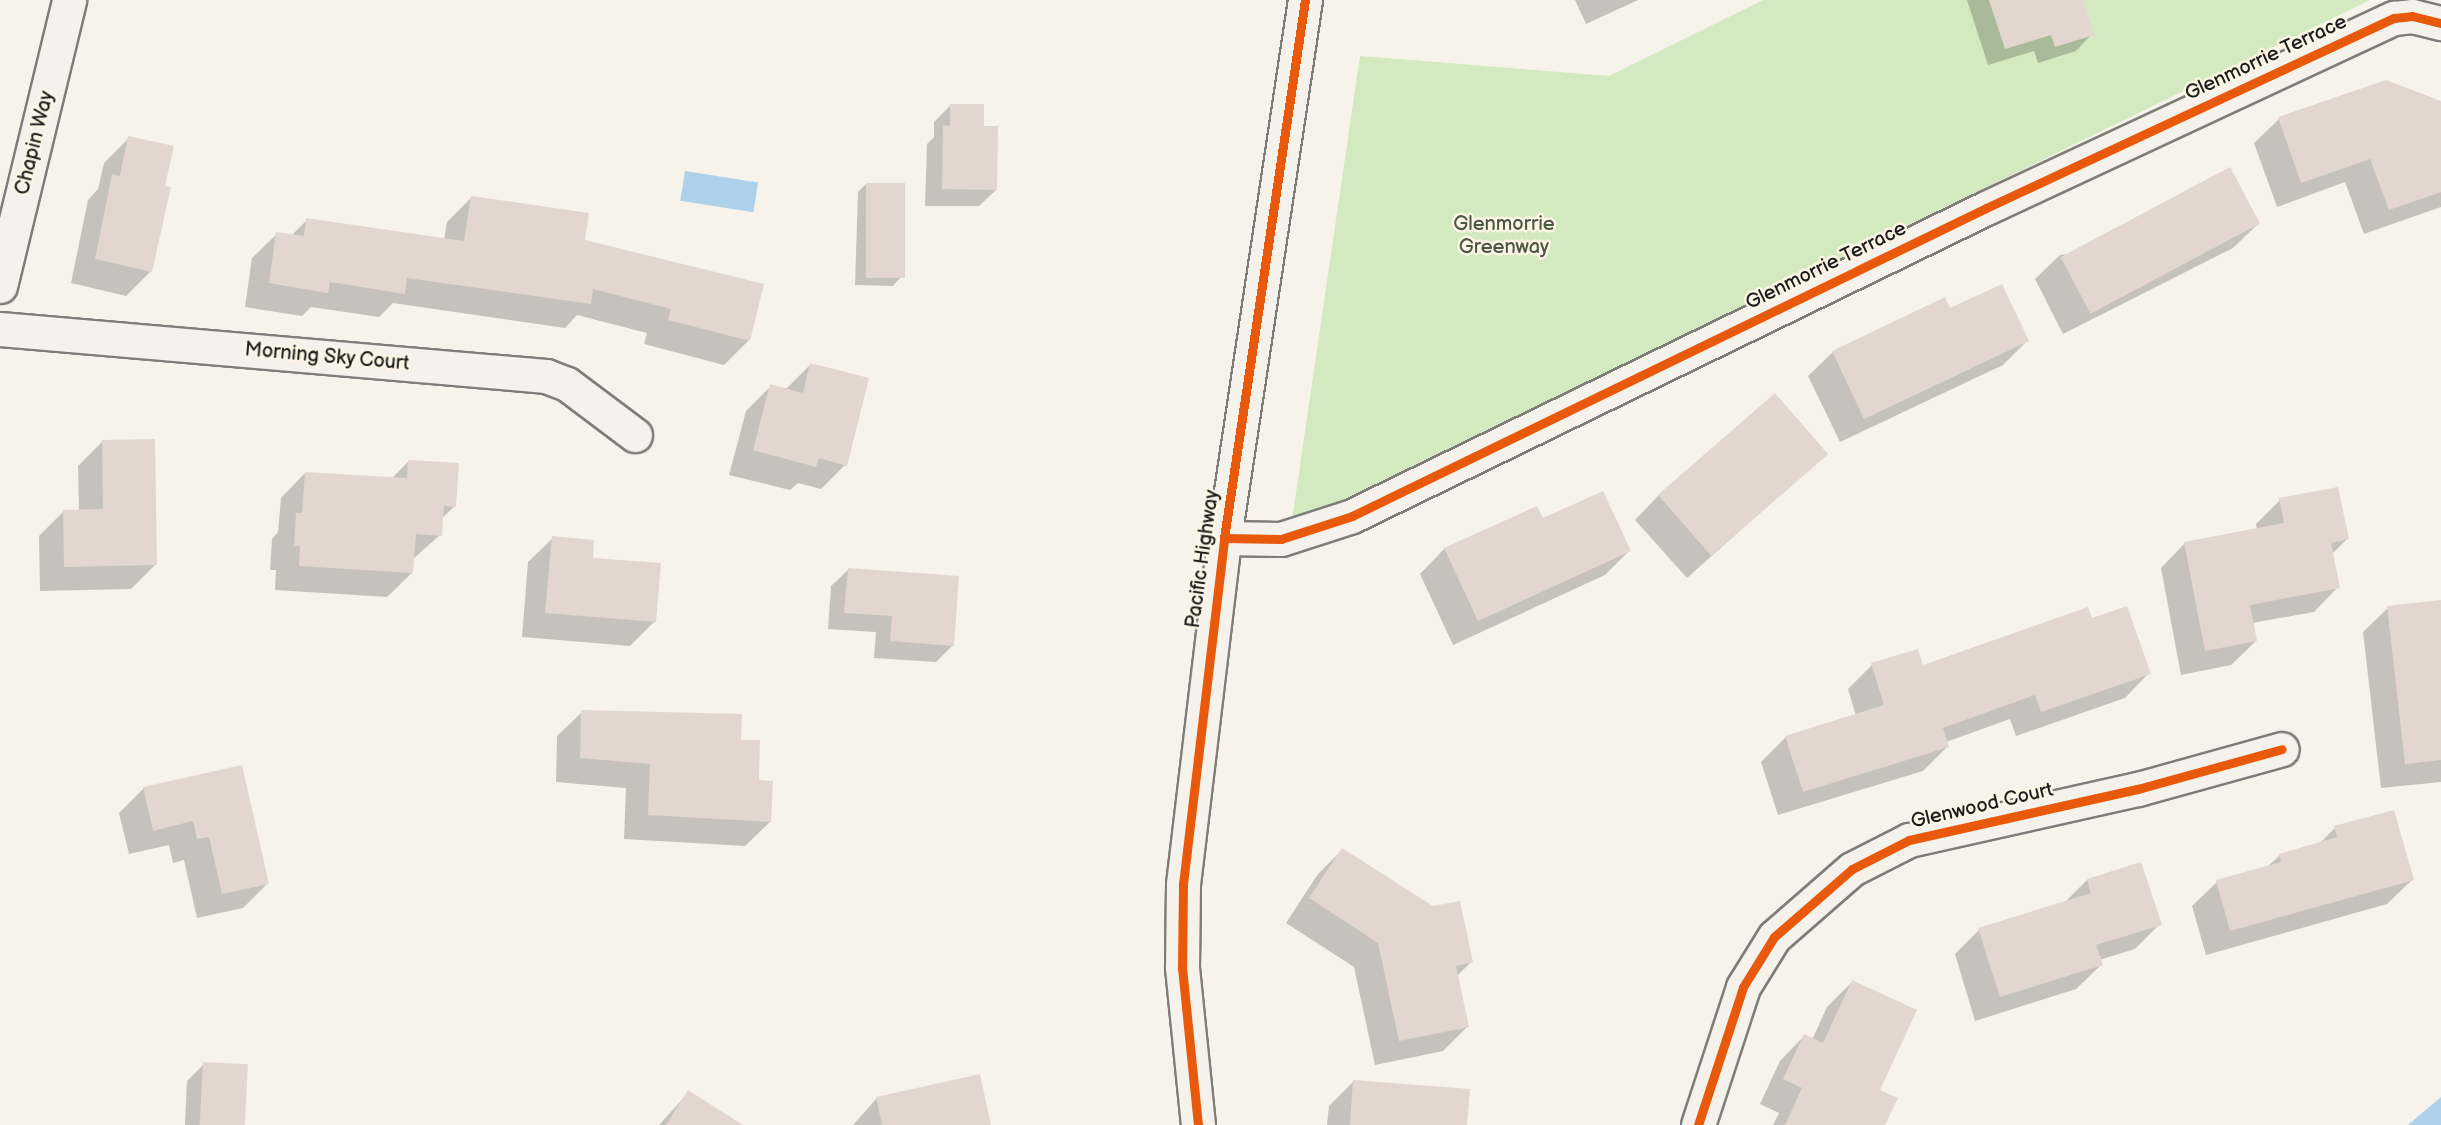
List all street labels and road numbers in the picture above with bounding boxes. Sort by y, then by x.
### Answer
street label: Glenmorrie Terrace [2181,10,2351,106]
street label: Chapin Way [10,88,60,198]
street label: Glenmorrie Terrace [1741,217,1911,315]
street label: Morning Sky Court [243,338,411,376]
street label: Pacific Highway [1181,488,1225,630]
street label: Glenwood Court [1909,778,2055,834]

